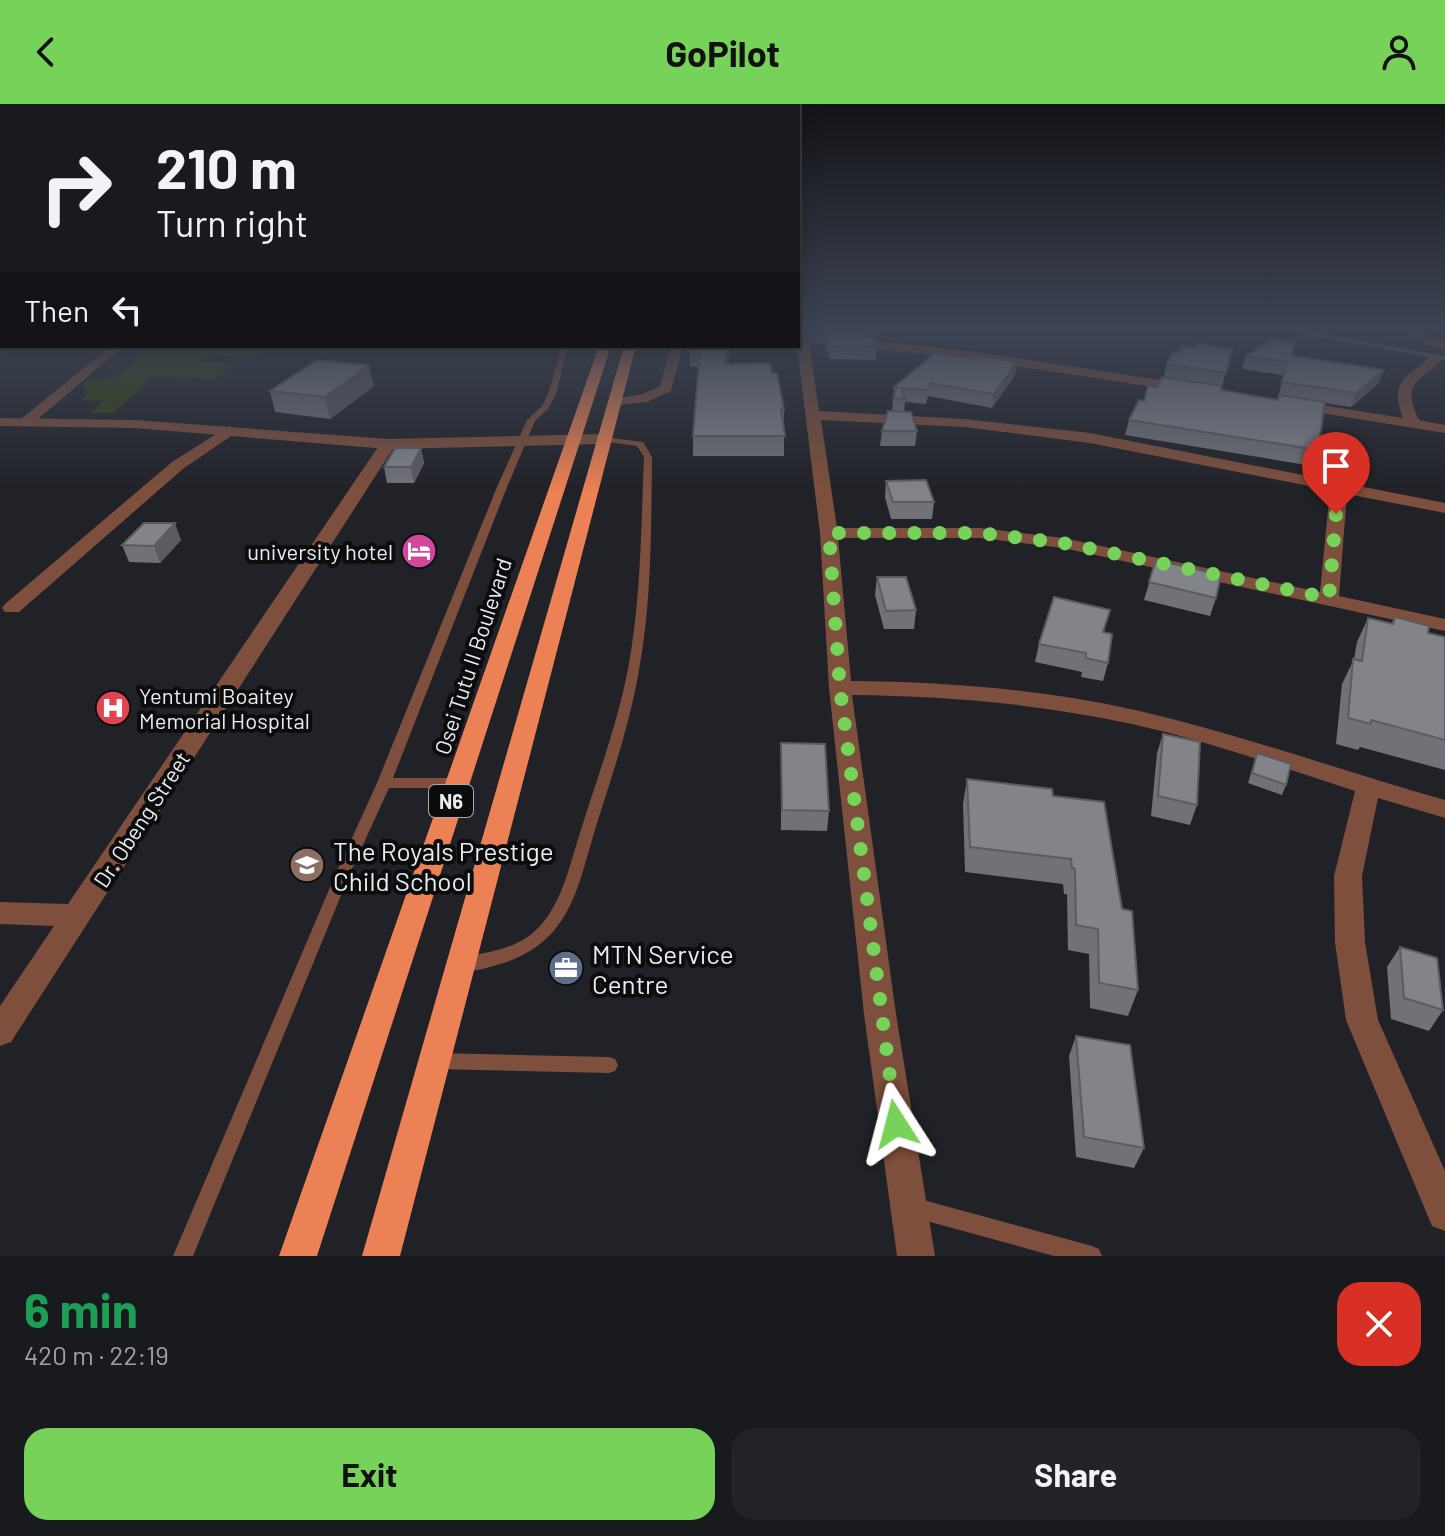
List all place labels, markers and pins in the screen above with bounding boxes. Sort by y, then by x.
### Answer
pin [1302,432,1370,514]
hotel icon: university hotel [400,532,438,570]
place label: university hotel [247,538,393,564]
place label: Yentumi Boaitey Memorial Hospital [139,682,310,733]
hospital icon: Yentumi Boaitey Memorial Hospital [94,689,132,727]
place label: The Royals Prestige Child School [333,835,554,896]
school or university icon: The Royals Prestige Child School [288,846,326,884]
place label: MTN Service Centre [592,938,734,999]
office icon: MTN Service Centre [547,949,585,987]

